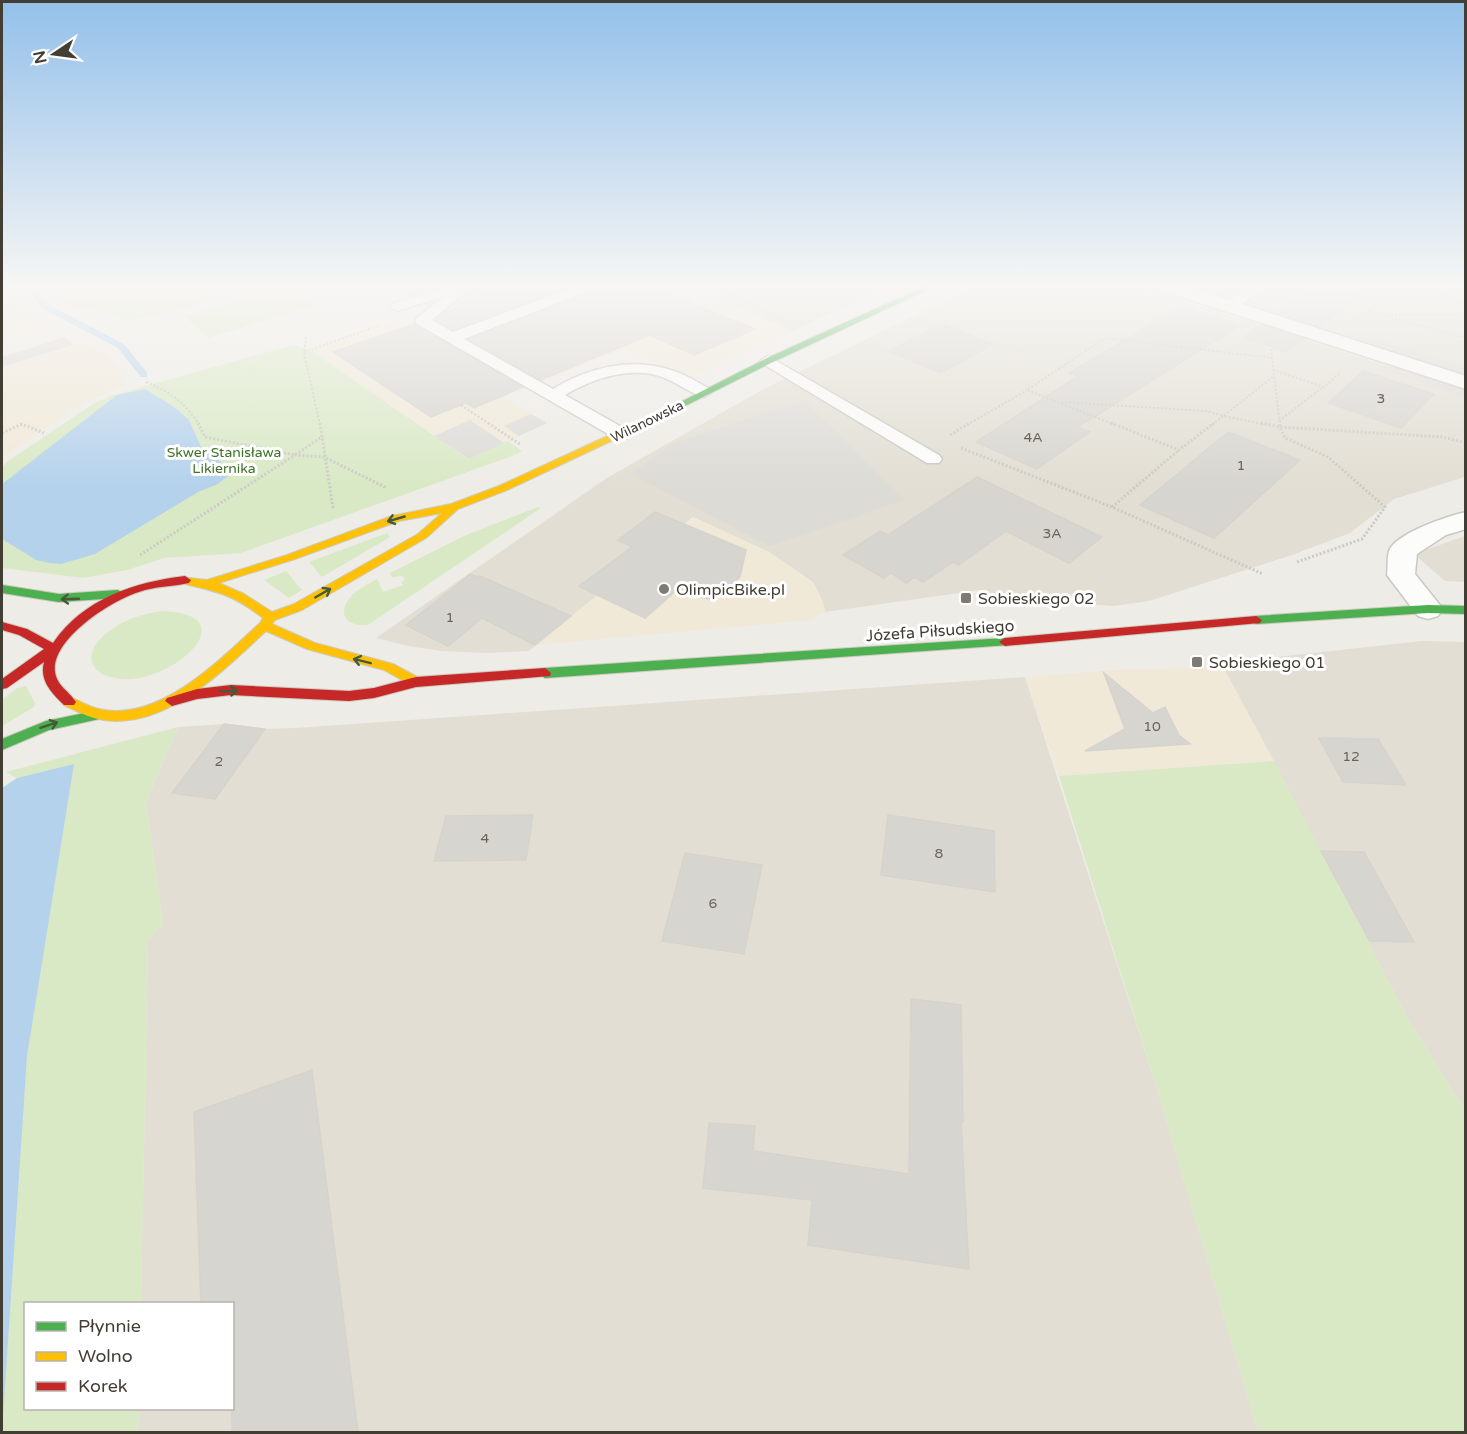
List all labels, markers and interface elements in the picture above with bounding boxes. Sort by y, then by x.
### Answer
north arrow [24,24,84,84]
text: N [29,49,52,66]
house number: 3 [1377,390,1385,407]
street label: Wilanowska [608,397,686,446]
house number: 4A [1023,429,1043,446]
park label: Skwer Stanisława Likiernika [167,444,281,477]
house number: 1 [1237,457,1245,474]
one-way arrow [387,514,406,525]
house number: 3A [1042,525,1062,542]
place label: OlimpicBike.pl [676,580,785,600]
marker: OlimpicBike.pl [657,582,671,596]
one-way arrow [314,587,331,599]
place label: Sobieskiego 02 [978,589,1094,609]
marker: Sobieskiego 02 [959,591,973,605]
one-way arrow [61,594,81,605]
house number: 1 [446,609,454,626]
street label: Józefa Piłsudskiego [865,616,1015,646]
place label: Sobieskiego 01 [1209,653,1325,673]
one-way arrow [352,654,371,666]
marker: Sobieskiego 01 [1190,655,1204,669]
one-way arrow [219,685,239,697]
house number: 10 [1143,718,1161,735]
one-way arrow [39,719,58,730]
house number: 12 [1342,748,1360,765]
house number: 2 [215,753,223,770]
house number: 4 [481,830,490,847]
house number: 8 [935,845,944,862]
house number: 6 [709,895,718,912]
legend [24,1302,234,1410]
text: Płynnie [78,1315,141,1337]
text: Wolno [78,1345,133,1367]
text: Korek [78,1375,128,1397]

